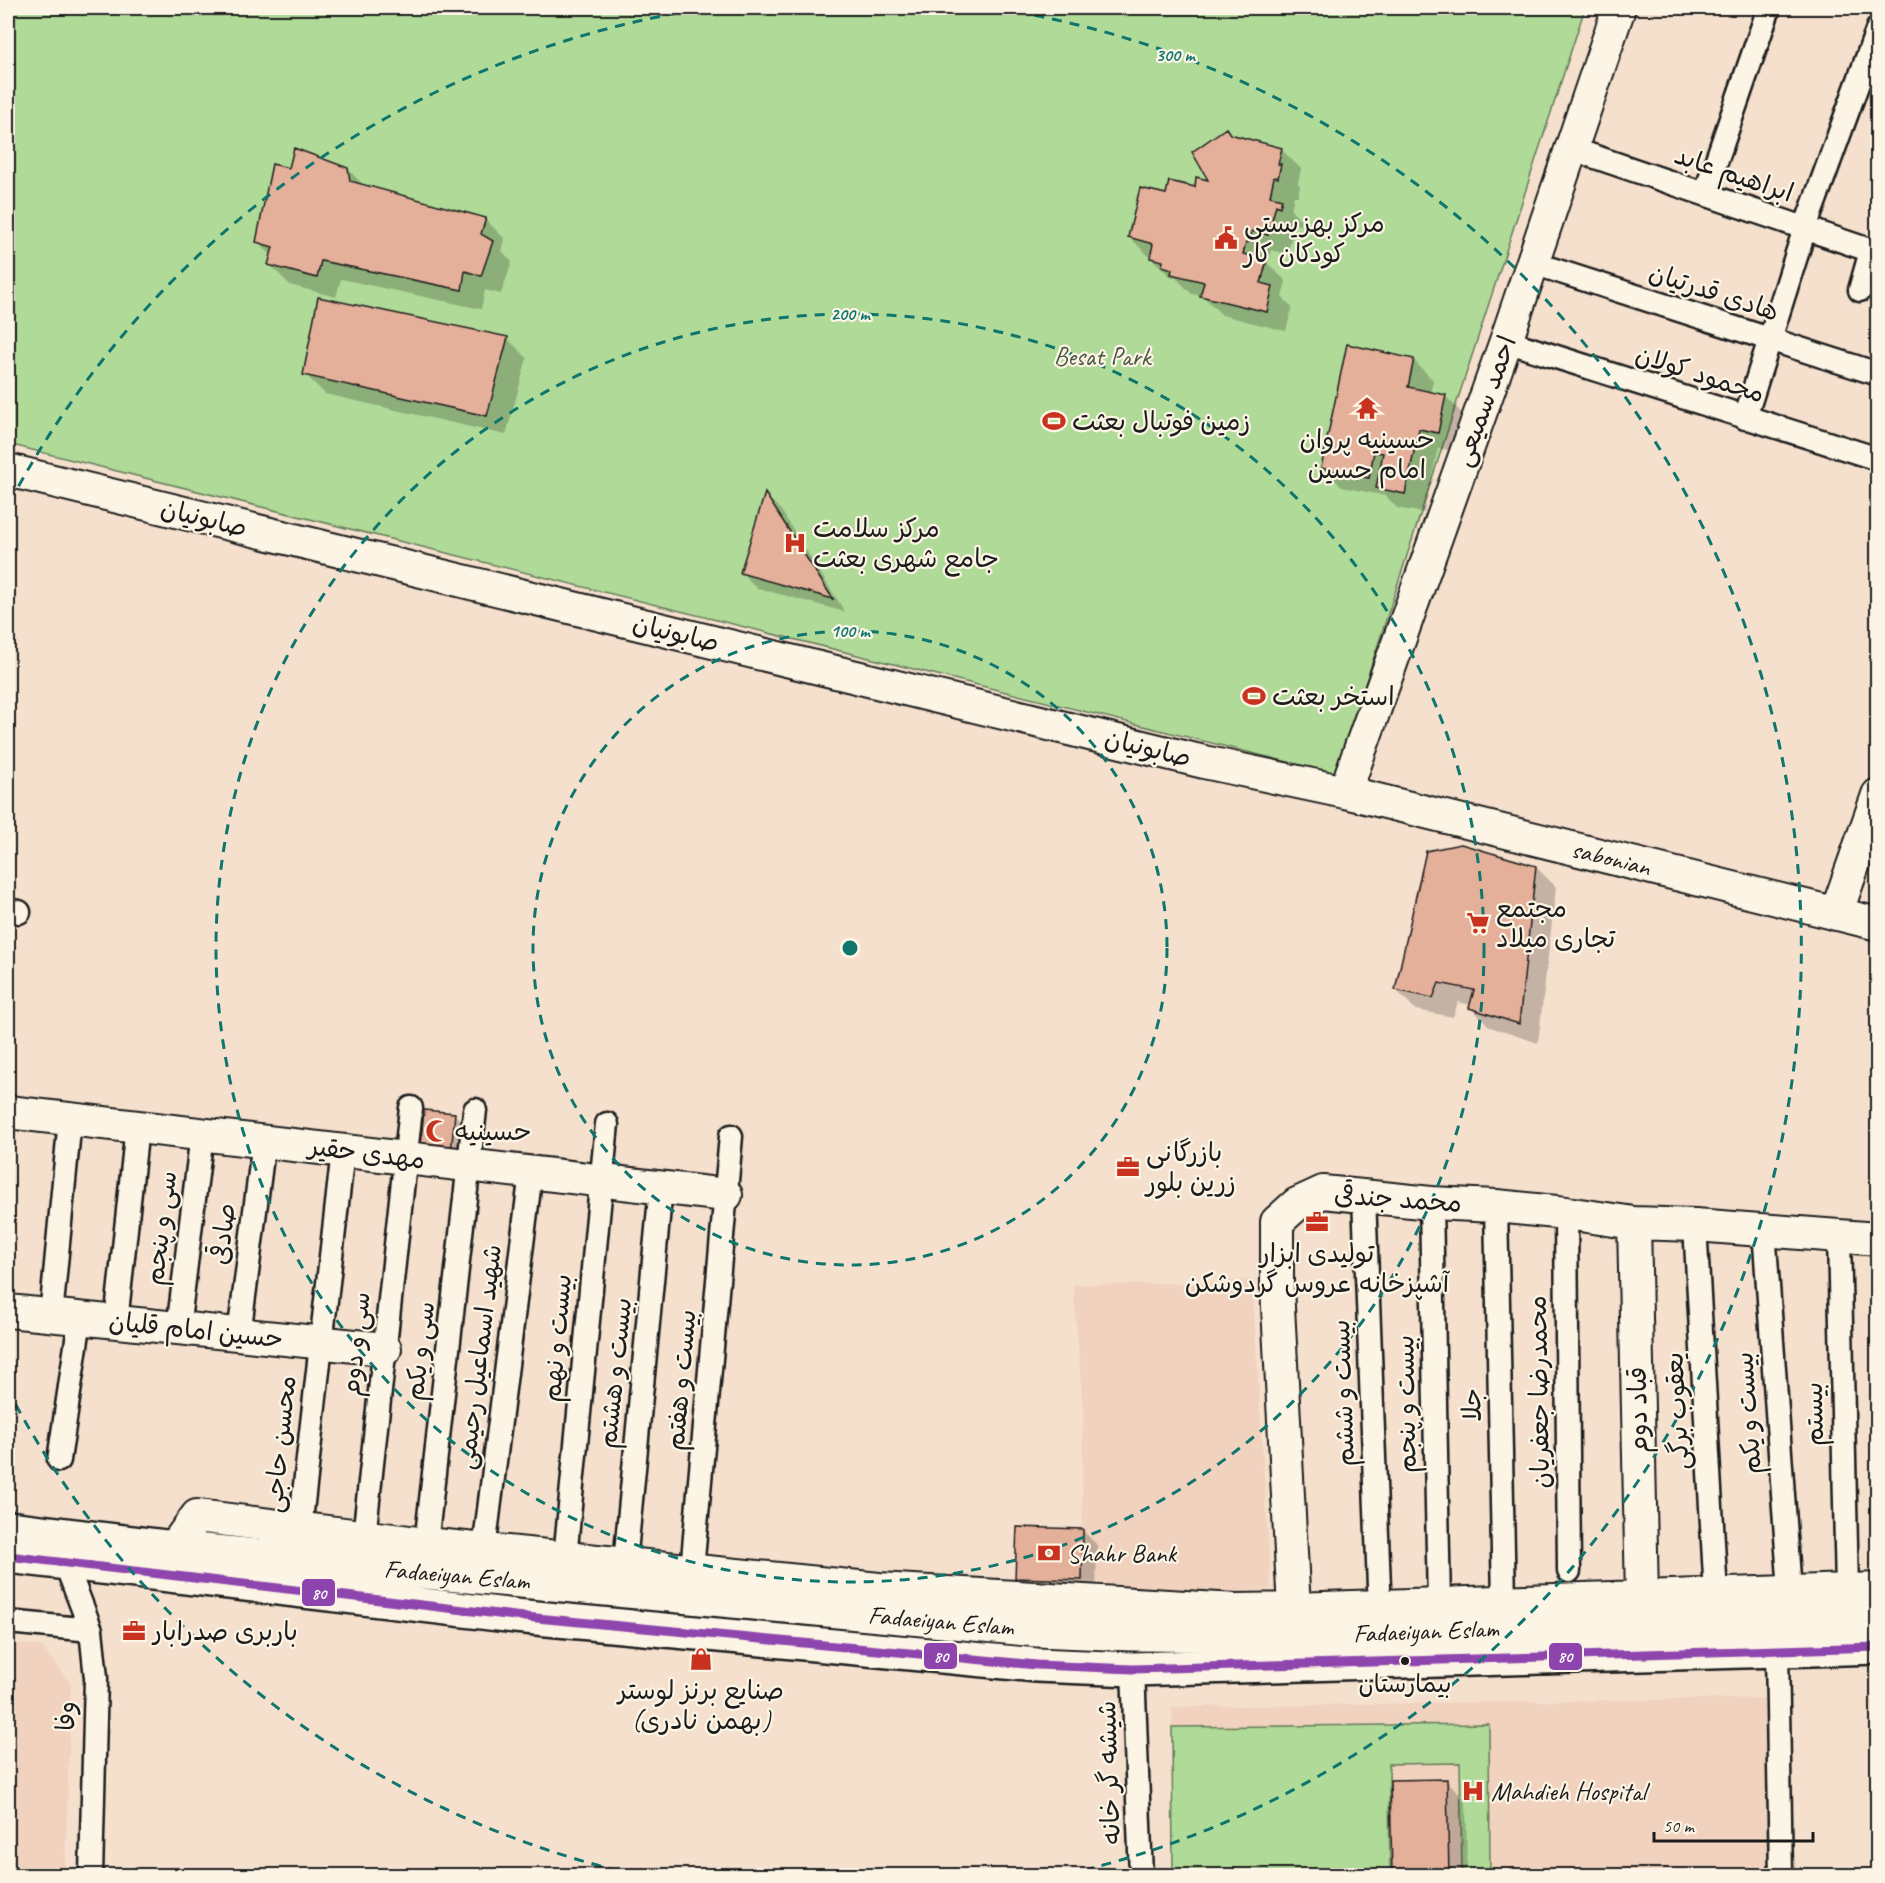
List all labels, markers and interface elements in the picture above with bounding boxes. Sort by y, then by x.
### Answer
text: 300 m [1156,44,1196,66]
street label: ابراهیم عابد [1669,138,1798,213]
place label: مرکز بهزیستی کودکان کار [1242,207,1385,270]
public building icon: مرکز بهزیستی کودکان کار [1213,225,1239,251]
street label: هادی قدرتیان [1645,255,1783,329]
text: 200 m [831,303,871,325]
street label: احمد سمیعی [1446,331,1524,471]
street label: محمود کولان [1631,338,1769,410]
park label: Besat Park [1054,340,1153,373]
temple icon: حسینیه پروان امام حسین [1354,395,1380,421]
place label: زمین فوتبال بعثت [1072,405,1250,438]
sports icon: زمین فوتبال بعثت [1041,408,1067,434]
place label: حسینیه پروان امام حسین [1300,423,1435,489]
street label: صابونیان [157,491,251,545]
place label: مرکز سلامت جامع شهری بعثت [813,512,999,577]
hospital icon: مرکز سلامت جامع شهری بعثت [782,530,808,556]
street label: صابونیان [629,606,723,660]
text: 100 m [831,620,871,642]
place label: استخر بعثت [1272,680,1395,713]
sports icon: استخر بعثت [1241,683,1267,709]
street label: صابونیان [1101,721,1195,775]
street label: sabonian [1568,832,1655,884]
place label: مجتمع تجاری میلاد [1496,892,1616,955]
supermarket icon: مجتمع تجاری میلاد [1465,910,1491,936]
centre of rings [840,938,860,958]
place label: حسینیه [455,1115,532,1148]
mosque icon: حسینیه [424,1118,450,1144]
street label: مهدی حقیر [305,1129,427,1177]
place label: بازرگانی زرین بلور [1144,1136,1236,1199]
office icon: بازرگانی زرین بلور [1115,1154,1141,1180]
street label: سی و پنجم [138,1169,187,1287]
street label: محمد جندقی [1333,1178,1463,1220]
street label: صادقی [203,1201,243,1267]
office icon: تولیدی ابزار آشپزخانه عروس گردوشکن [1304,1209,1330,1235]
place label: تولیدی ابزار آشپزخانه عروس گردوشکن [1185,1237,1451,1300]
street label: شهید اسماعیل رحیمی [449,1242,509,1472]
street label: بیست و نهم [535,1273,582,1404]
street label: سی و دوم [334,1290,381,1398]
street label: محمدرضا جعفریان [1521,1295,1557,1489]
street label: بیست و هشتم [591,1296,642,1451]
street label: سی و یکم [398,1300,445,1403]
street label: حسین امام قلیان [107,1304,285,1359]
street label: بیست و هفتم [658,1308,707,1452]
street label: بیست و ششم [1324,1319,1365,1467]
street label: بیست و پنجم [1388,1335,1427,1473]
street label: بیست و یکم [1727,1350,1772,1475]
street label: یعقوب برگی [1657,1351,1697,1471]
street label: قباد دوم [1621,1366,1658,1454]
street label: محسن حاجی [256,1374,304,1514]
street label: بیستم [1797,1381,1834,1447]
street label: جلا [1455,1388,1489,1422]
place label: Shahr Bank [1067,1537,1177,1570]
bank icon: Shahr Bank [1036,1540,1062,1566]
street label: Fadaeiyan Eslam [383,1552,533,1598]
line badge: 80 [301,1578,336,1607]
text: 80 [312,1584,328,1604]
street label: Fadaeiyan Eslam [867,1598,1017,1644]
street label: Fadaeiyan Eslam [1353,1612,1501,1650]
place label: باربری صدرابار [151,1615,298,1648]
office icon: باربری صدرابار [121,1618,147,1644]
line badge: 80 [923,1642,958,1670]
line badge: 80 [1548,1642,1583,1671]
shop icon: صنایع برنز لوستر (بهمن نادری) [688,1646,714,1672]
text: 80 [934,1647,950,1667]
text: 80 [1558,1647,1574,1667]
marker: بیمارستان [1399,1655,1411,1667]
place label: بیمارستان [1359,1669,1451,1699]
place label: صنایع برنز لوستر (بهمن نادری) [616,1674,784,1737]
street label: شیشه گر خانه [1090,1700,1128,1846]
street label: وفا [49,1701,83,1731]
place label: Mahdieh Hospital [1491,1775,1650,1808]
hospital icon: Mahdieh Hospital [1460,1778,1486,1804]
scale bar [1654,1805,1813,1843]
text: 50 m [1663,1815,1696,1837]

